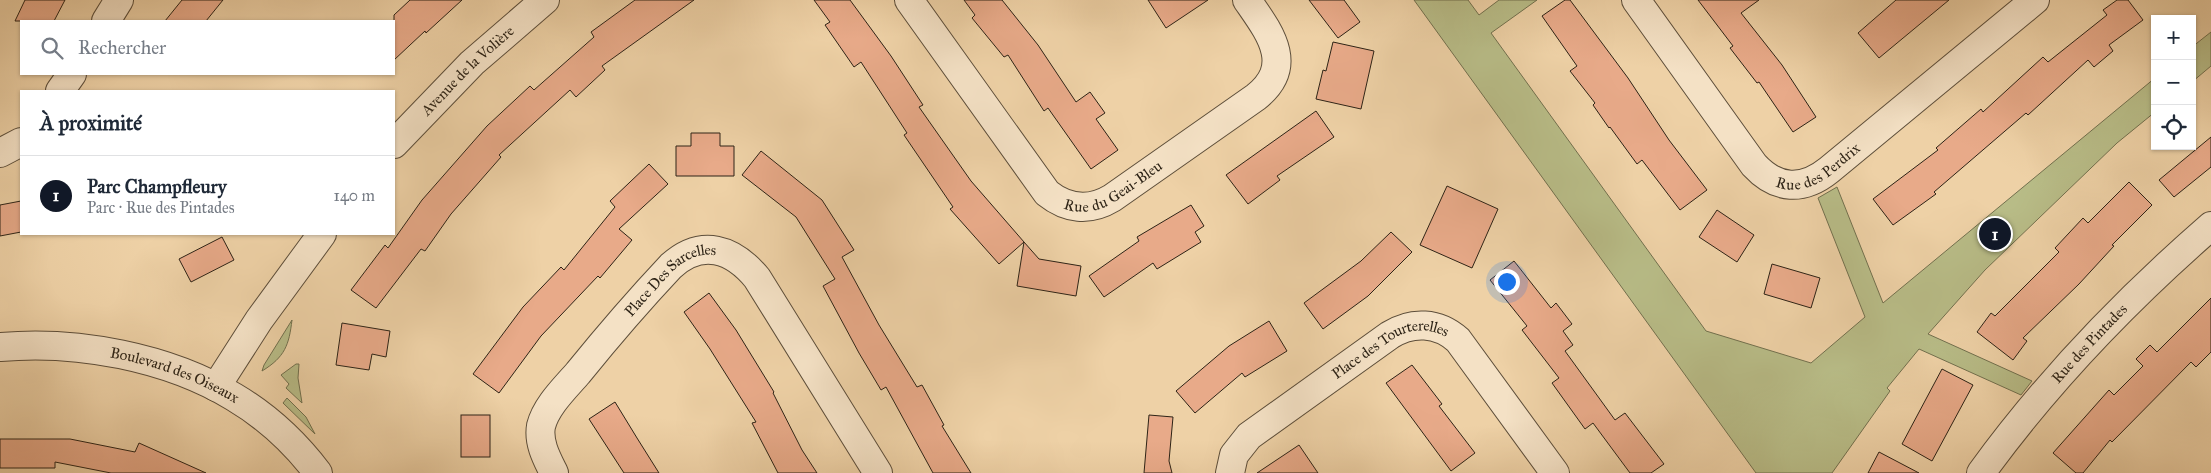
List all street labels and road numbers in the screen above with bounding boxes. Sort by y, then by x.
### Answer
street label: Avenue de la Volière [417,22,518,120]
street label: Rue des Perdrix [1774,139,1864,194]
street label: Rue du Geai-Bleu [1062,157,1166,216]
street label: Place Des Sarcelles [621,241,717,320]
street label: Rue des Pintades [2048,300,2131,387]
street label: Place des Tourterelles [1328,316,1452,383]
street label: Boulevard des Oiseaux [109,343,243,407]

